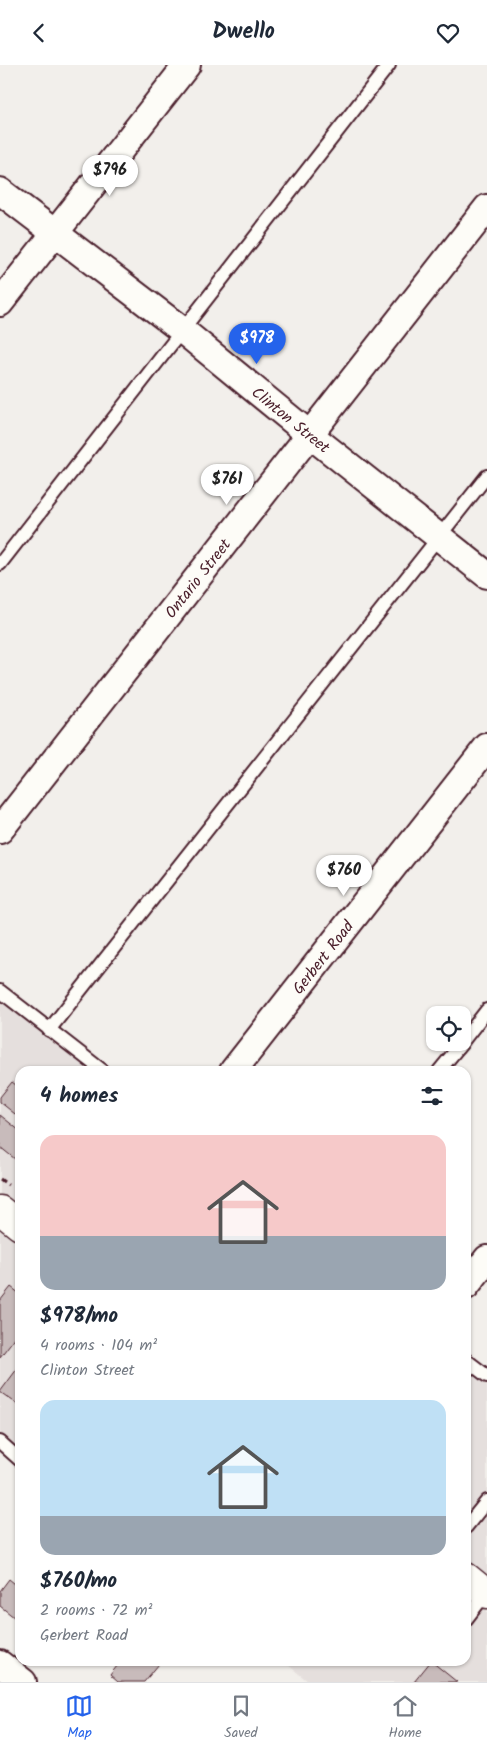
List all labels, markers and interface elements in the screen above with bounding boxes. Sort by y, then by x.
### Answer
text: Dwello [212,15,275,50]
icon: back [25,19,53,47]
icon: heart [434,19,462,47]
pin: $796 [80,155,140,197]
text: $796 [93,158,127,183]
pin: $978 [227,323,287,365]
text: $978 [240,326,274,351]
street label: Clinton Street [246,381,335,461]
pin: $761 [197,463,257,506]
text: $761 [212,467,242,492]
street label: Ontario Street [159,533,238,624]
pin: $760 [314,855,374,897]
text: $760 [327,858,361,883]
street label: Gerbert Road [287,915,361,1000]
map controls [426,1006,471,1051]
button: locate [426,1006,471,1051]
text: 4 homes [40,1080,118,1113]
icon: filters [418,1082,446,1110]
icon: home [198,1167,288,1257]
text: $978/mo [40,1300,118,1333]
text: 4 rooms · 104 m² [40,1333,157,1358]
text: Clinton Street [40,1358,135,1383]
icon: home [198,1432,288,1522]
text: $760/mo [40,1565,117,1598]
text: 2 rooms · 72 m² [40,1598,152,1623]
text: Gerbert Road [40,1623,128,1648]
tab: Map [65,1692,93,1744]
tab: Saved [224,1692,258,1744]
tab: Home [388,1692,422,1744]

